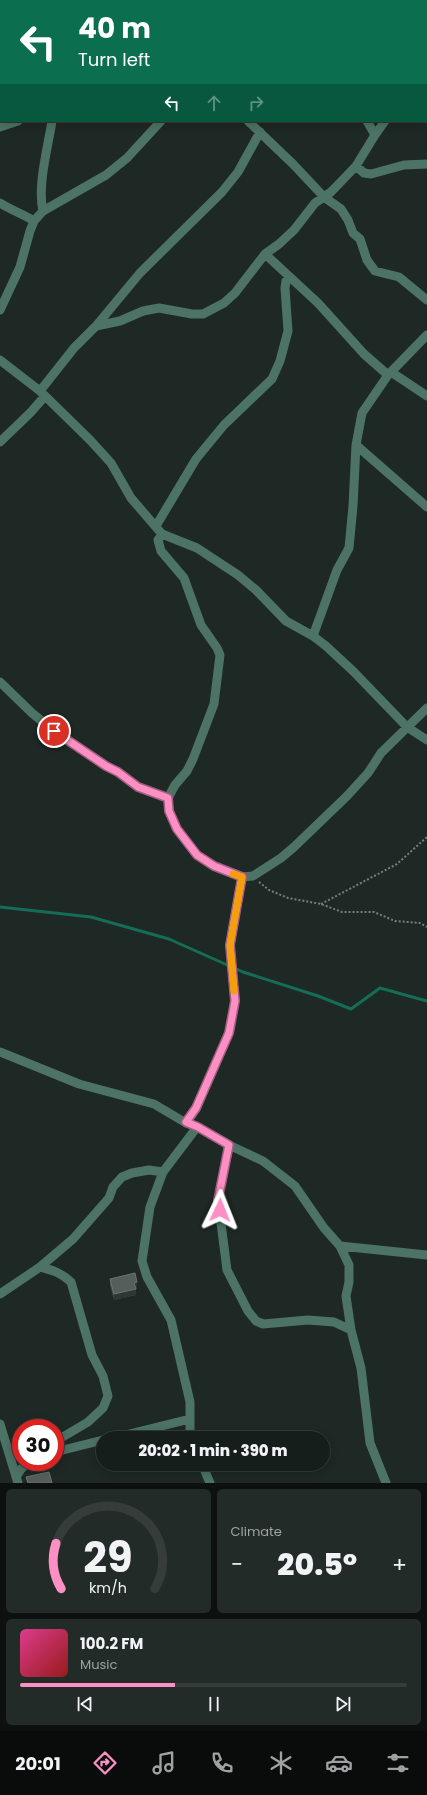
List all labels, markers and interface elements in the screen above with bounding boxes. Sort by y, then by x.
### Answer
text: 40 m [78,9,151,48]
icon: left [12,16,64,68]
text: Turn left [78,47,150,72]
icon: left [161,92,183,114]
icon: ahead [203,92,225,114]
icon: right [245,92,267,114]
pin [37,714,71,748]
icon: arrive [43,720,65,742]
position arrow [199,1189,241,1231]
speed limit sign: 30 [12,1419,64,1471]
text: 20:02 · 1 min · 390 m [138,1440,288,1461]
text: Climate [231,1522,282,1541]
text: 29 [84,1528,133,1587]
text: 20.5° [277,1543,357,1586]
text: − [231,1549,243,1580]
text: + [392,1549,407,1580]
text: km/h [89,1578,127,1598]
text: 100.2 FM [80,1633,143,1654]
text: Music [80,1655,117,1674]
icon: previous [74,1693,96,1715]
icon: pause [203,1693,225,1715]
icon: next [332,1693,354,1715]
icon: directions [91,1749,119,1777]
icon: music [150,1749,178,1777]
icon: phone [208,1749,236,1777]
icon: climate [267,1749,295,1777]
icon: car [325,1749,353,1777]
icon: filters [384,1749,412,1777]
text: 20:01 [15,1751,61,1776]

